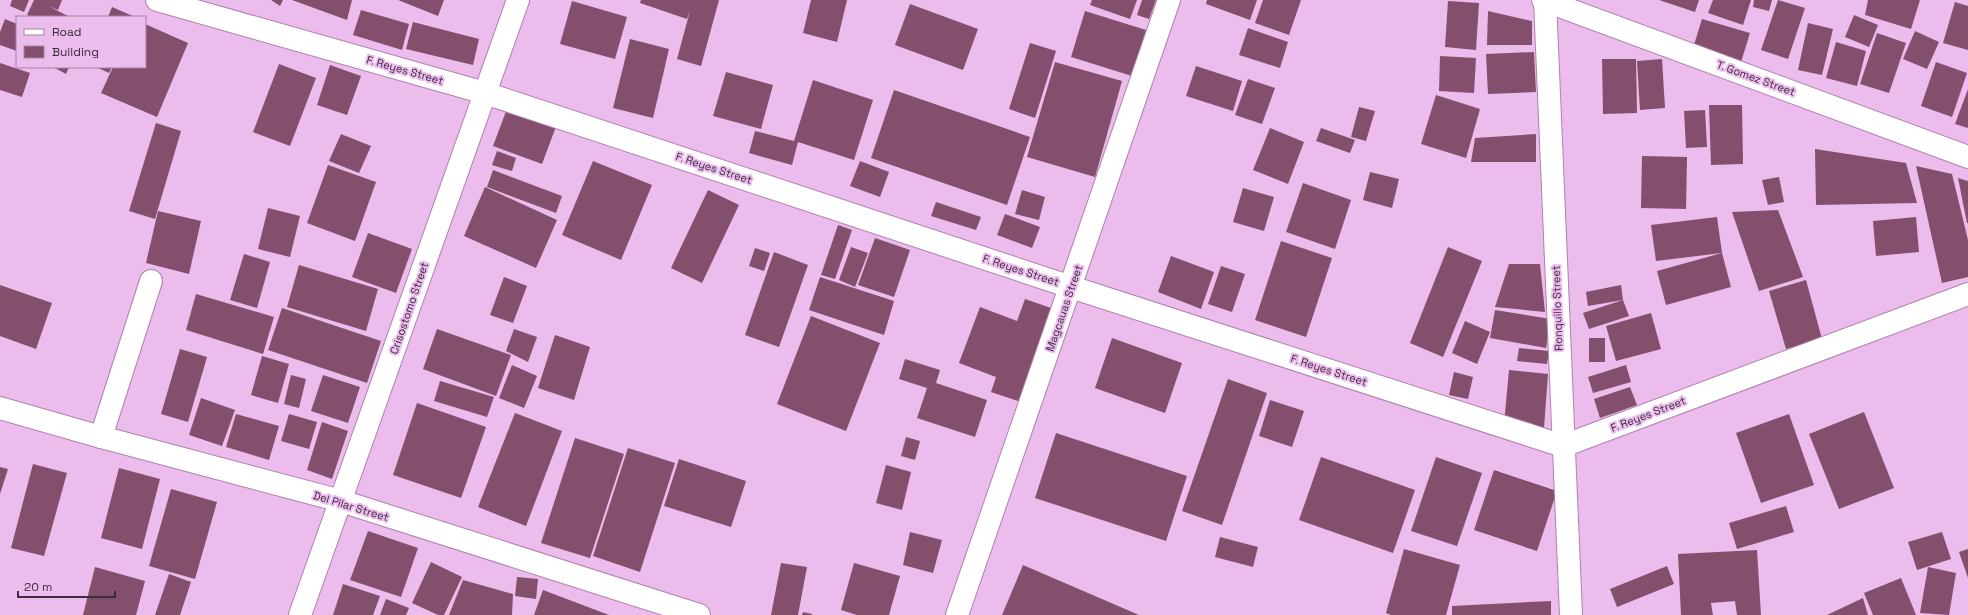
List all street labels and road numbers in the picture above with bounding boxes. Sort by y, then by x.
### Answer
street label: F. Reyes Street [365,52,445,88]
street label: T. Gomez Street [1715,57,1797,99]
street label: F. Reyes Street [674,149,754,187]
street label: F. Reyes Street [981,251,1061,289]
street label: Crisostomo Street [387,260,431,356]
street label: Magcauas Street [1043,263,1085,353]
street label: Ronquillo Street [1549,265,1565,351]
street label: F. Reyes Street [1289,351,1369,389]
street label: F. Reyes Street [1608,393,1688,435]
street label: Del Pilar Street [312,488,390,524]

